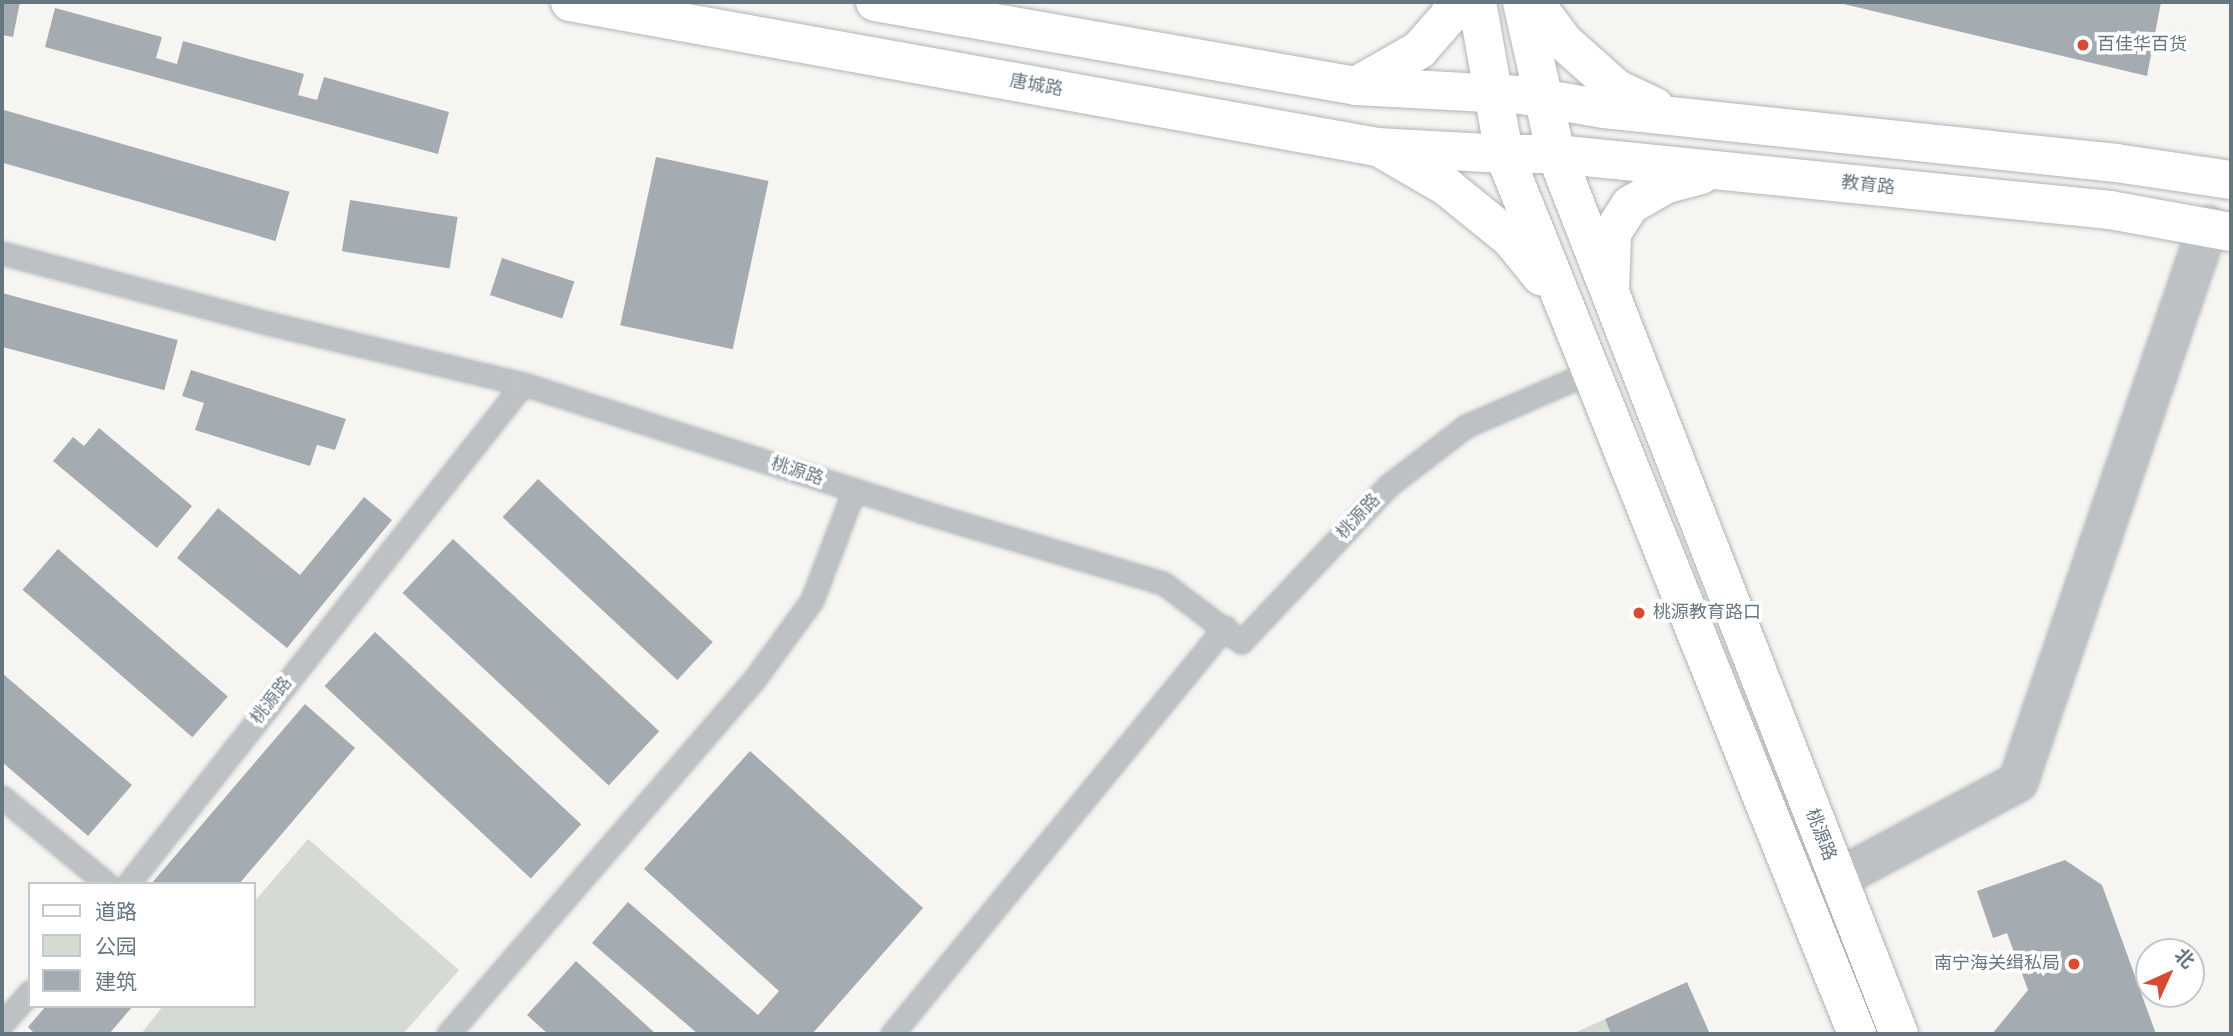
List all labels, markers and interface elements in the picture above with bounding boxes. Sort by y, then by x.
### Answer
place label: 百佳华百货 [2097,34,2187,56]
marker: 百佳华百货 [2075,37,2091,53]
street label: 唐城路 [1008,71,1064,101]
street label: 教育路 [1840,172,1896,200]
street label: 桃源路 [768,453,826,491]
street label: 桃源路 [1333,490,1385,544]
place label: 桃源教育路口 [1653,602,1761,624]
marker: 桃源教育路口 [1631,605,1647,621]
street label: 桃源路 [247,673,297,729]
street label: 桃源路 [1800,806,1840,864]
legend [28,882,256,1008]
text: 道路 [95,897,137,927]
text: 公园 [95,932,137,962]
north arrow [2135,938,2205,1008]
text: 北 [2168,943,2200,975]
place label: 南宁海关缉私局 [1934,953,2060,975]
marker: 南宁海关缉私局 [2066,956,2082,972]
text: 建筑 [95,967,137,997]

